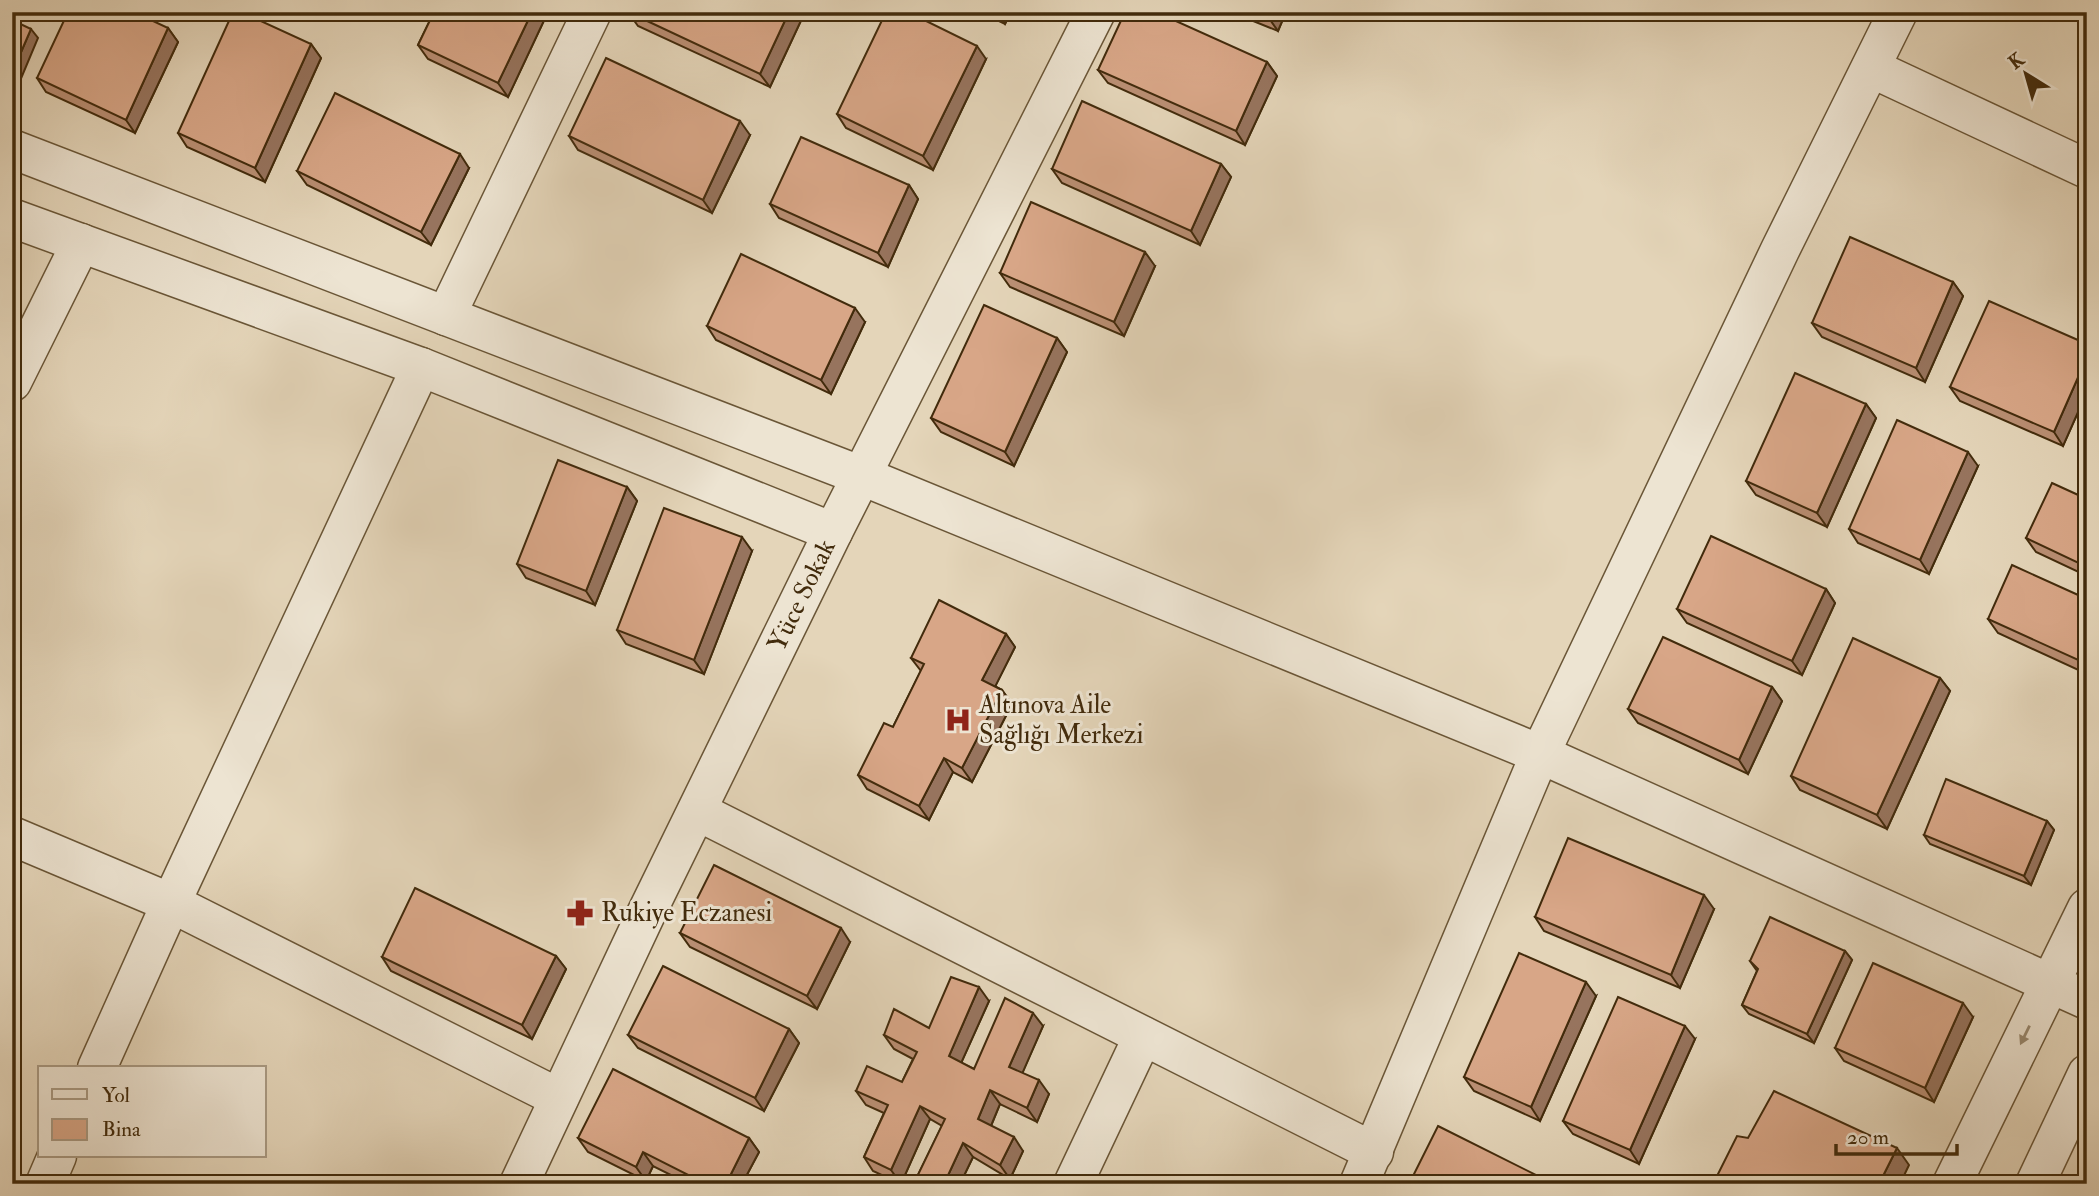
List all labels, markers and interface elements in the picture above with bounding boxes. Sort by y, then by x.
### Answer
north arrow [1990,38,2060,108]
text: K [2004,47,2029,75]
street label: Yüce Sokak [761,534,843,657]
place label: Altınova Aile Sağlığı Merkezi [978,689,1143,751]
hospital icon: Altınova Aile Sağlığı Merkezi [943,705,973,735]
place label: Rukiye Eczanesi [601,897,772,929]
pharmacy icon: Rukiye Eczanesi [565,898,595,928]
one-way arrow [2019,1025,2030,1045]
legend [38,1066,266,1158]
text: Yol [102,1082,130,1109]
scale bar [1836,1112,1957,1156]
text: Bina [102,1116,141,1143]
text: 20 m [1847,1124,1889,1151]

